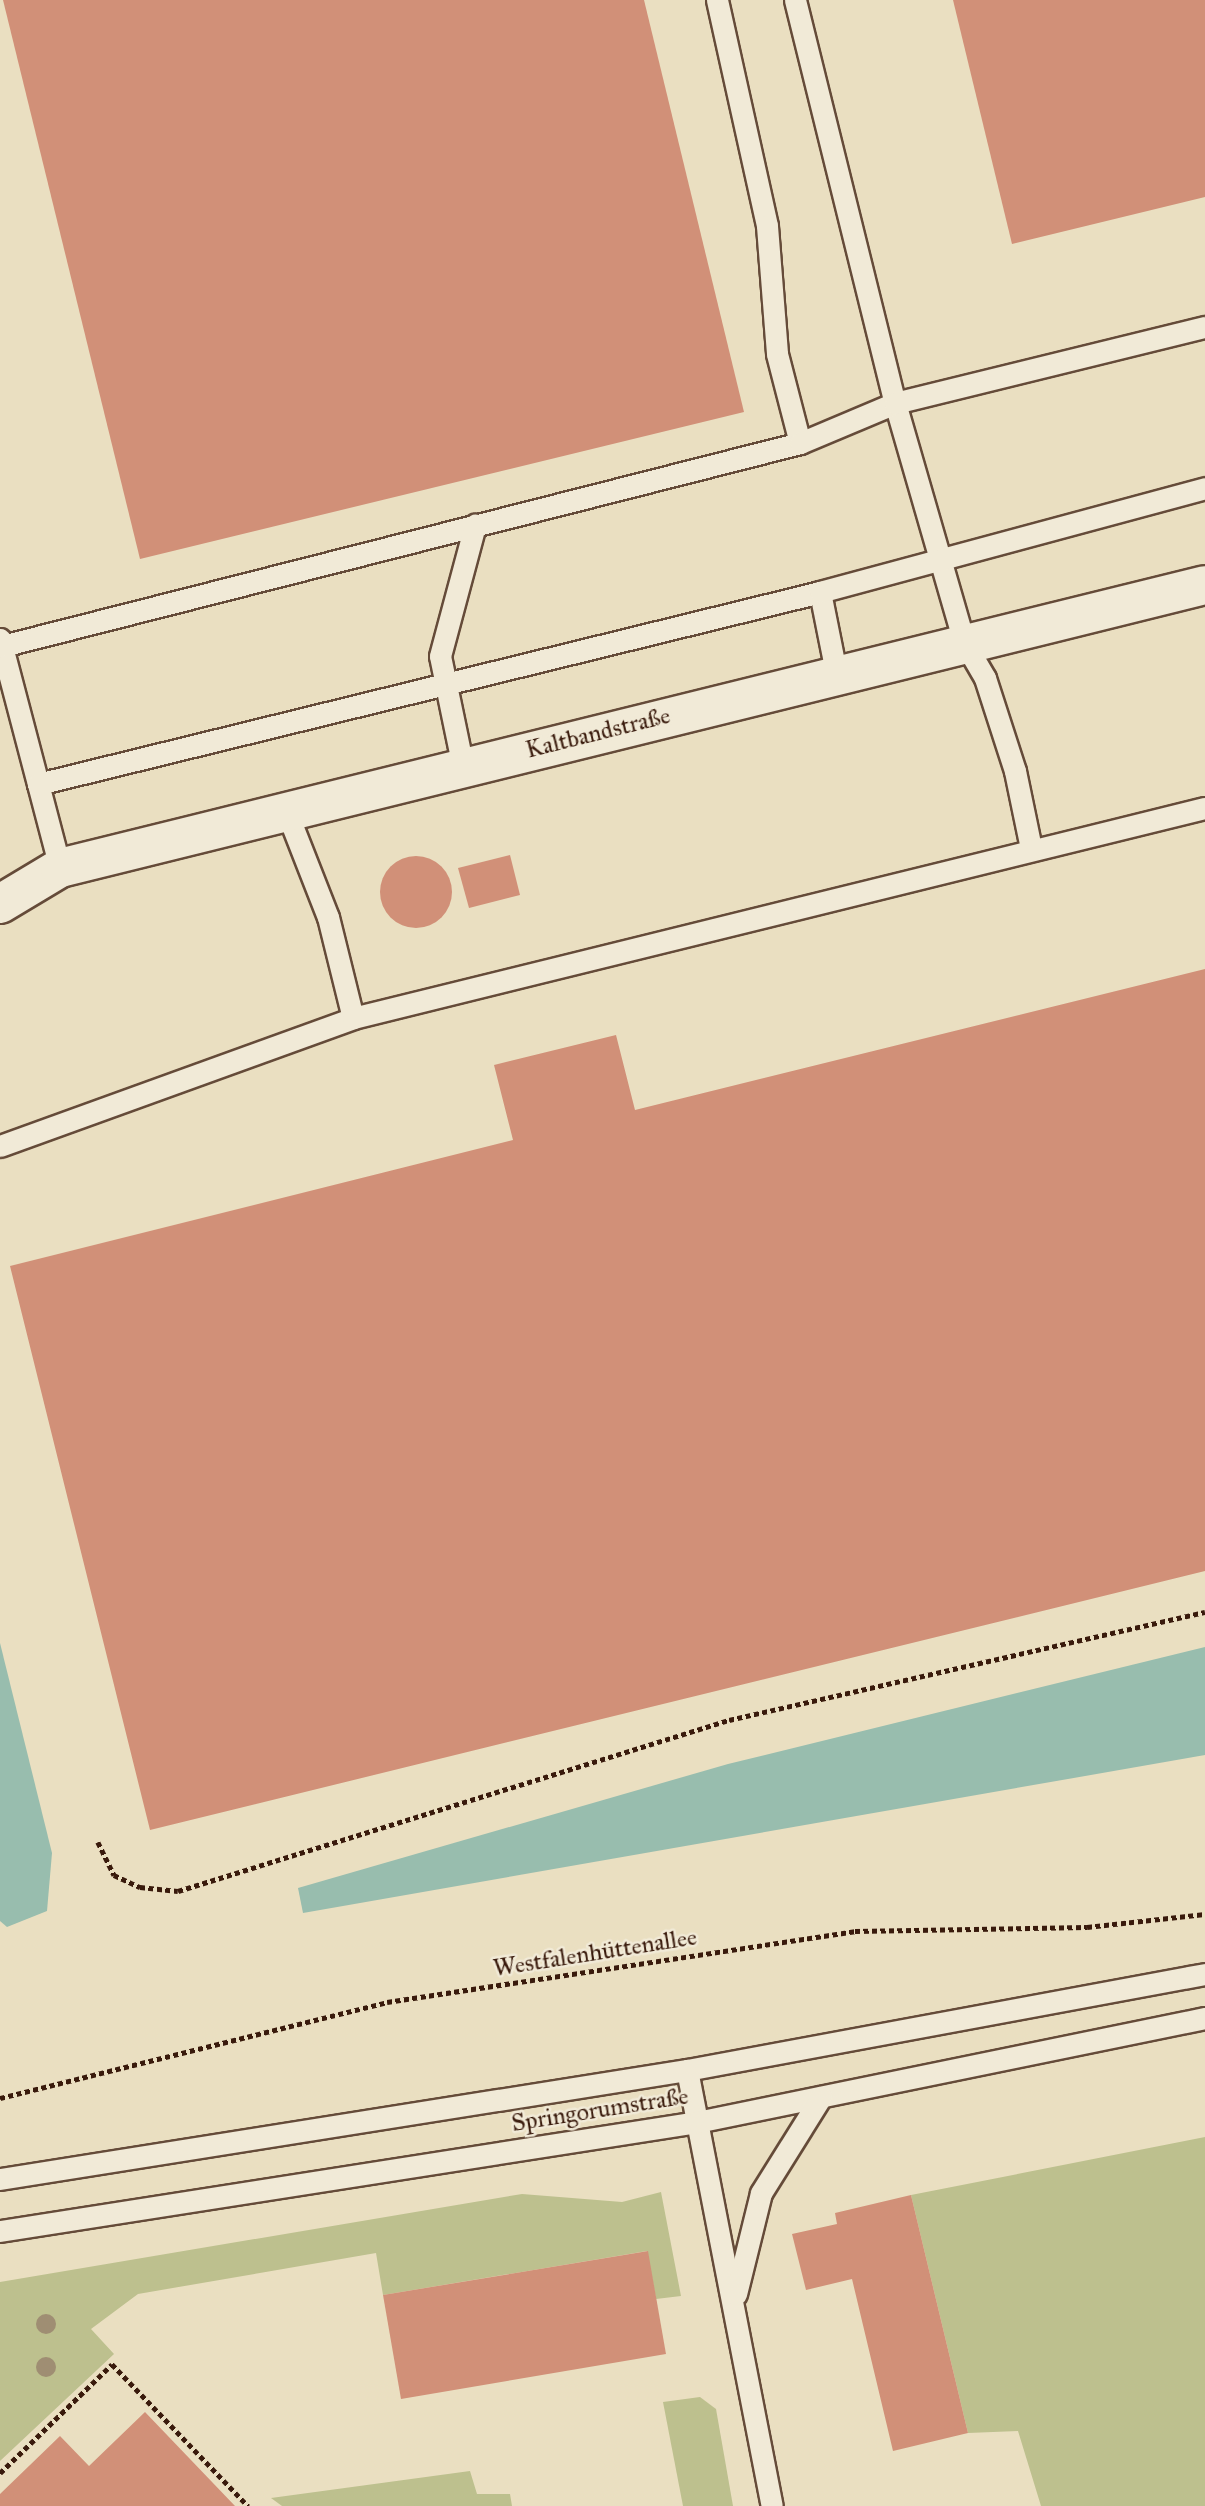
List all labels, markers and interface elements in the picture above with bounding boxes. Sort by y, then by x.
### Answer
street label: Kaltbandstraße [523,701,673,765]
street label: Westfalenhüttenallee [491,1923,699,1983]
street label: Springorumstraße [510,2082,690,2138]

